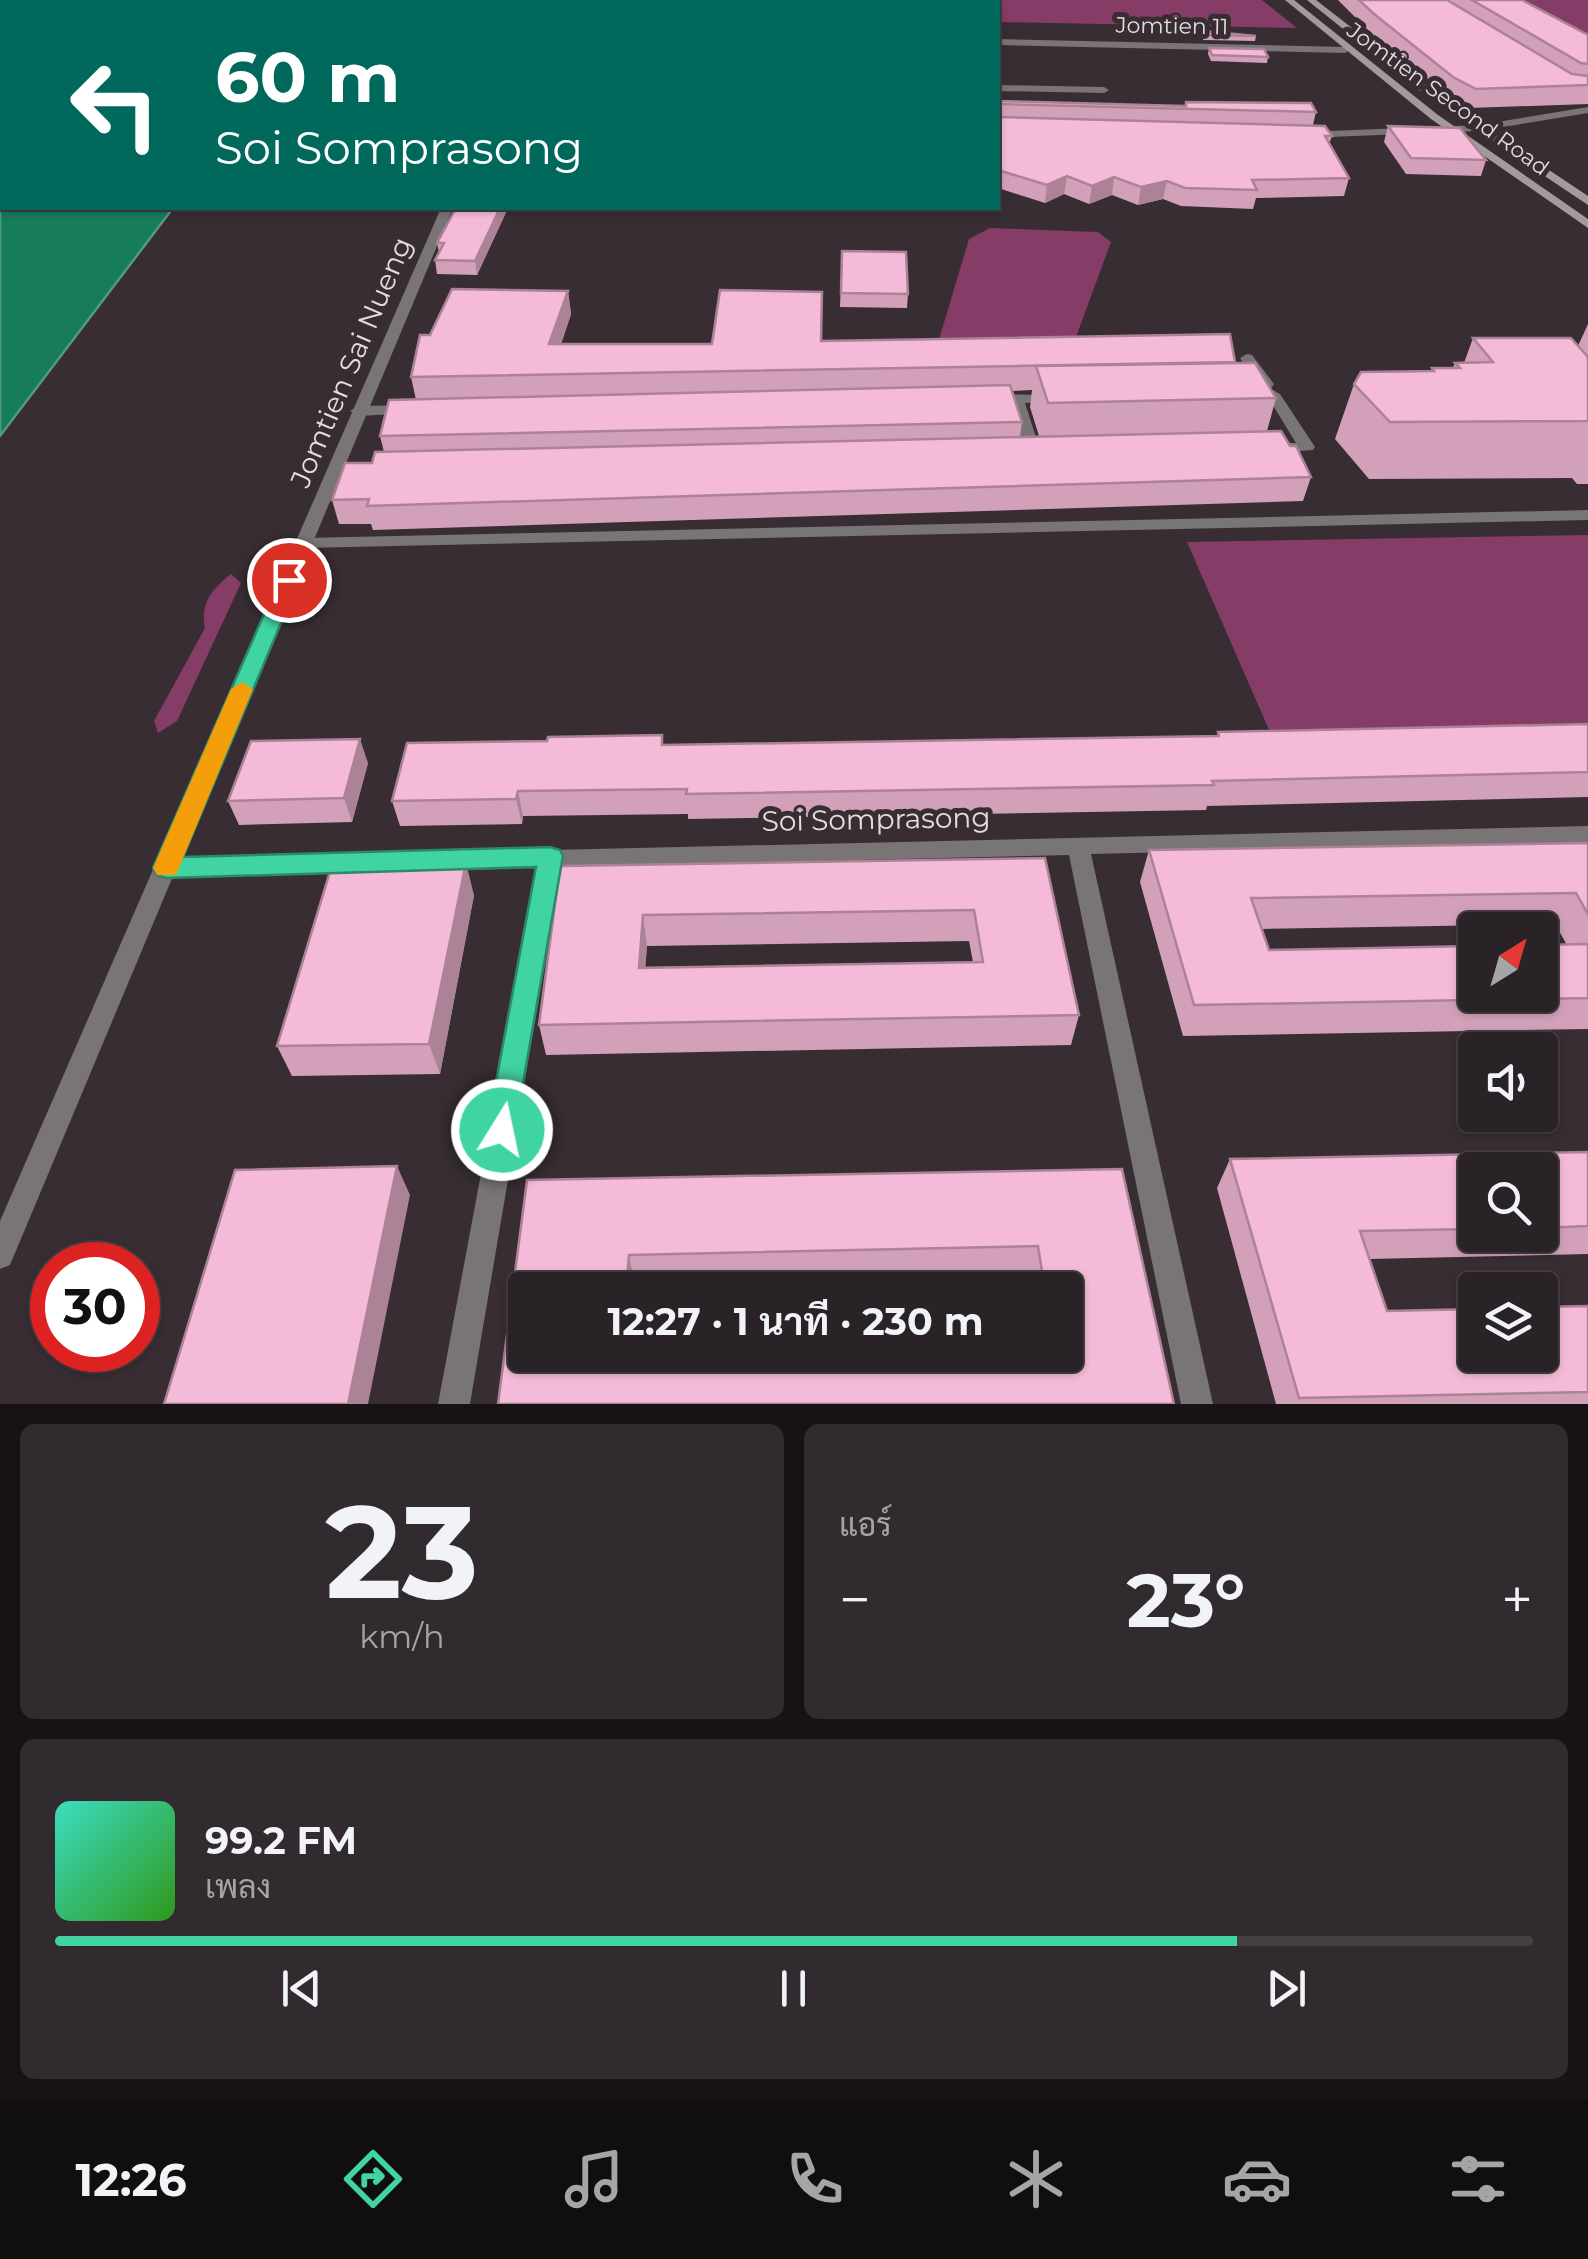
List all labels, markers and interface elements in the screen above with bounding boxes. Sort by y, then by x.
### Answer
street label: Jomtien 11 [1114,12,1229,40]
street label: Jomtien Second Road [1341,16,1554,181]
text: 60 m [215,34,400,120]
icon: left [50,40,180,170]
text: Soi Somprasong [215,120,583,175]
street label: Jomtien Sai Nueng [282,232,419,493]
pin [247,538,332,623]
icon: arrive [262,553,317,608]
street label: Soi Somprasong [761,800,991,838]
north arrow [1458,912,1558,1012]
map controls [1458,912,1558,1372]
button: sound [1458,1032,1558,1132]
position arrow [450,1078,554,1182]
button: search [1458,1152,1558,1252]
speed limit sign: 30 [30,1242,160,1372]
button: layers [1458,1272,1558,1372]
text: 12:27 · 1 นาที · 230 m [607,1298,984,1345]
text: 23 [325,1472,479,1631]
text: แอร์ [839,1505,892,1544]
text: 23° [1127,1554,1245,1646]
text: − [839,1566,871,1633]
text: + [1501,1566,1533,1633]
text: km/h [359,1617,445,1656]
text: 99.2 FM [205,1817,357,1864]
text: เพลง [205,1867,271,1906]
icon: previous [274,1961,329,2016]
icon: pause [766,1961,821,2016]
icon: next [1259,1961,1314,2016]
icon: directions [338,2144,408,2214]
icon: music [559,2144,629,2214]
icon: phone [780,2144,850,2214]
icon: climate [1001,2144,1071,2214]
icon: car [1222,2144,1292,2214]
icon: filters [1443,2144,1513,2214]
text: 12:26 [75,2152,187,2207]

